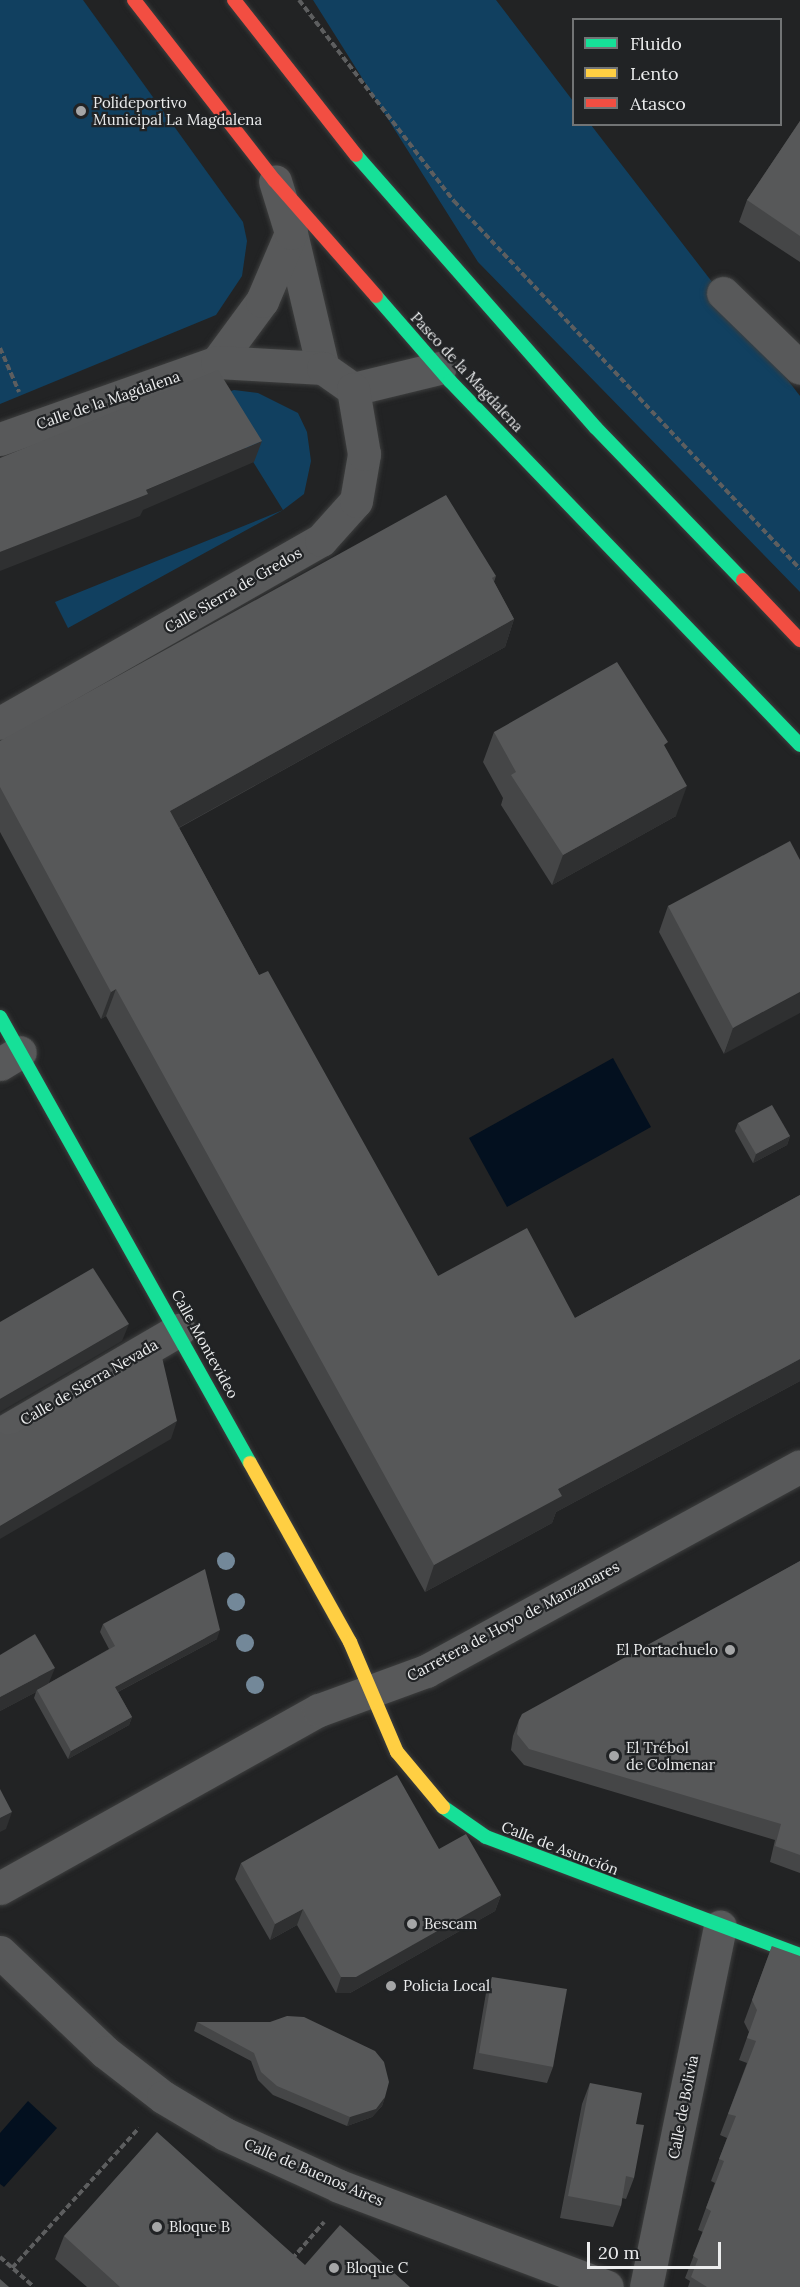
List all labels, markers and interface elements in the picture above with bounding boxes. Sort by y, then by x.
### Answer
legend [572,18,782,126]
text: Fluido [630,32,682,55]
text: Lento [630,62,678,85]
text: Atasco [630,92,686,115]
place label: Polideportivo Municipal La Magdalena [93,93,262,128]
marker: Polideportivo Municipal La Magdalena [74,104,88,118]
street label: Paseo de la Magdalena [407,309,527,435]
street label: Calle de la Magdalena [34,367,182,433]
street label: Calle Sierra de Gredos [161,543,305,637]
street label: Calle Montevideo [168,1287,242,1401]
street label: Calle de Sierra Nevada [17,1335,161,1429]
street label: Carretera de Hoyo de Manzanares [404,1557,622,1685]
place label: El Portachuelo [616,1641,718,1659]
marker: El Portachuelo [723,1643,737,1657]
place label: El Trébol de Colmenar [626,1738,715,1773]
marker: El Trébol de Colmenar [607,1749,621,1763]
street label: Calle de Asunción [499,1817,621,1879]
place label: Bescam [424,1915,478,1933]
marker: Bescam [405,1917,419,1931]
place label: Policia Local [403,1977,490,1995]
marker: Policia Local [384,1979,398,1993]
street label: Calle de Bolivia [664,2054,702,2160]
street label: Calle de Buenos Aires [242,2134,386,2210]
place label: Bloque B [169,2218,230,2236]
marker: Bloque B [150,2220,164,2234]
scale bar [590,2230,724,2268]
text: 20 m [598,2241,640,2264]
place label: Bloque C [346,2259,408,2277]
marker: Bloque C [327,2261,341,2275]

